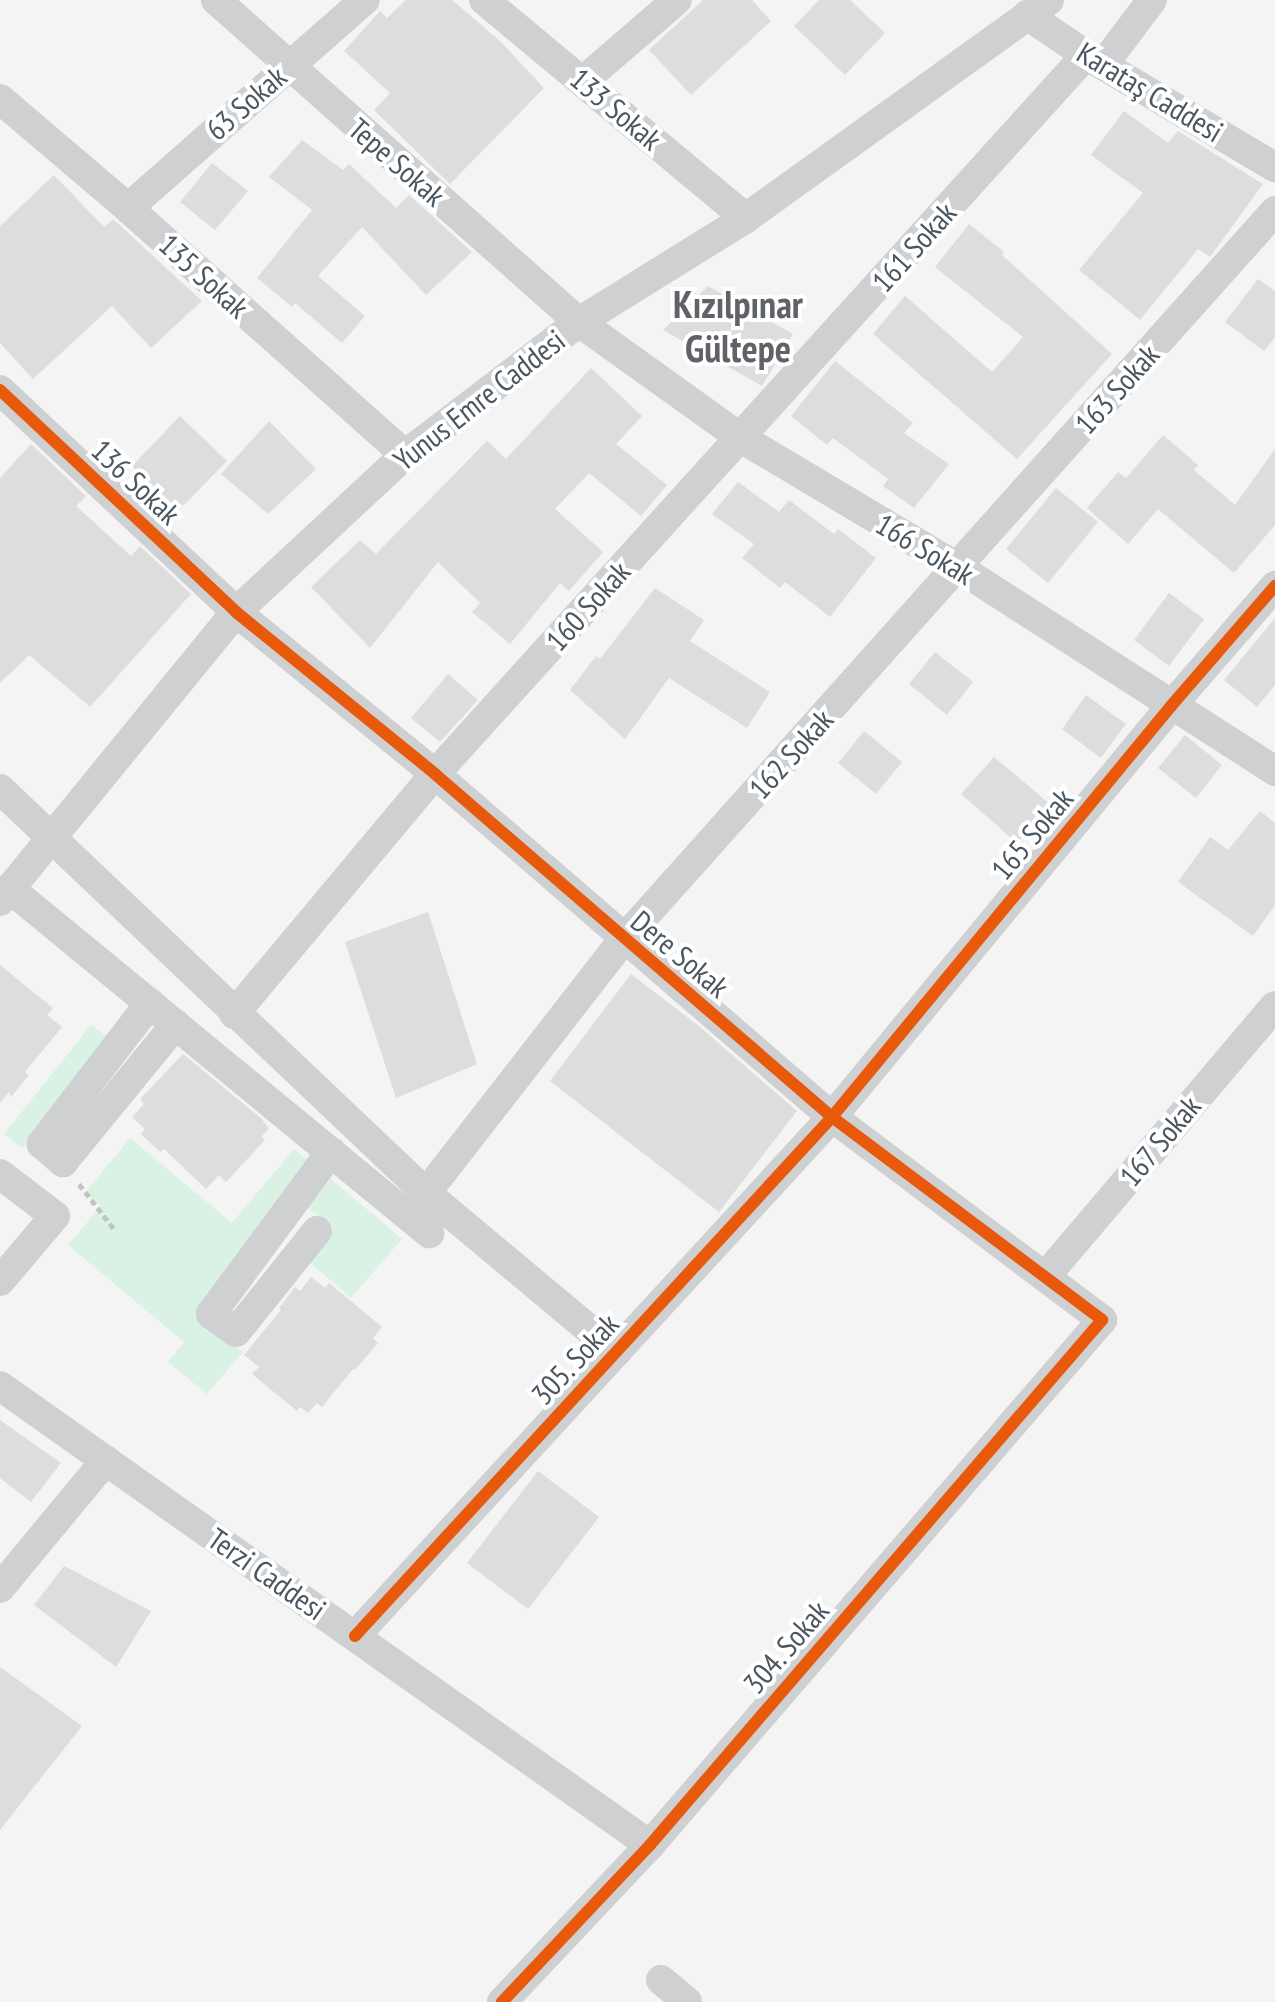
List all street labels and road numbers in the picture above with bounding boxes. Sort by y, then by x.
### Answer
street label: Karataş Caddesi [1071,34,1229,150]
street label: 63 Sokak [199,58,293,148]
street label: 133 Sokak [563,61,669,157]
street label: Tepe Sokak [342,110,452,214]
street label: 161 Sokak [865,195,963,299]
street label: 135 Sokak [152,227,256,325]
street label: Yunus Emre Caddesi [386,322,572,478]
street label: 163 Sokak [1068,337,1166,441]
street label: 136 Sokak [84,432,188,532]
street label: 166 Sokak [869,506,981,592]
street label: 160 Sokak [539,554,637,658]
street label: 162 Sokak [742,702,840,806]
street label: 165 Sokak [984,781,1080,887]
street label: Dere Sokak [624,903,736,1005]
street label: 167 Sokak [1112,1088,1208,1194]
street label: 305. Sokak [523,1305,627,1413]
street label: Terzi Caddesi [201,1521,333,1627]
street label: 304. Sokak [735,1592,837,1702]

